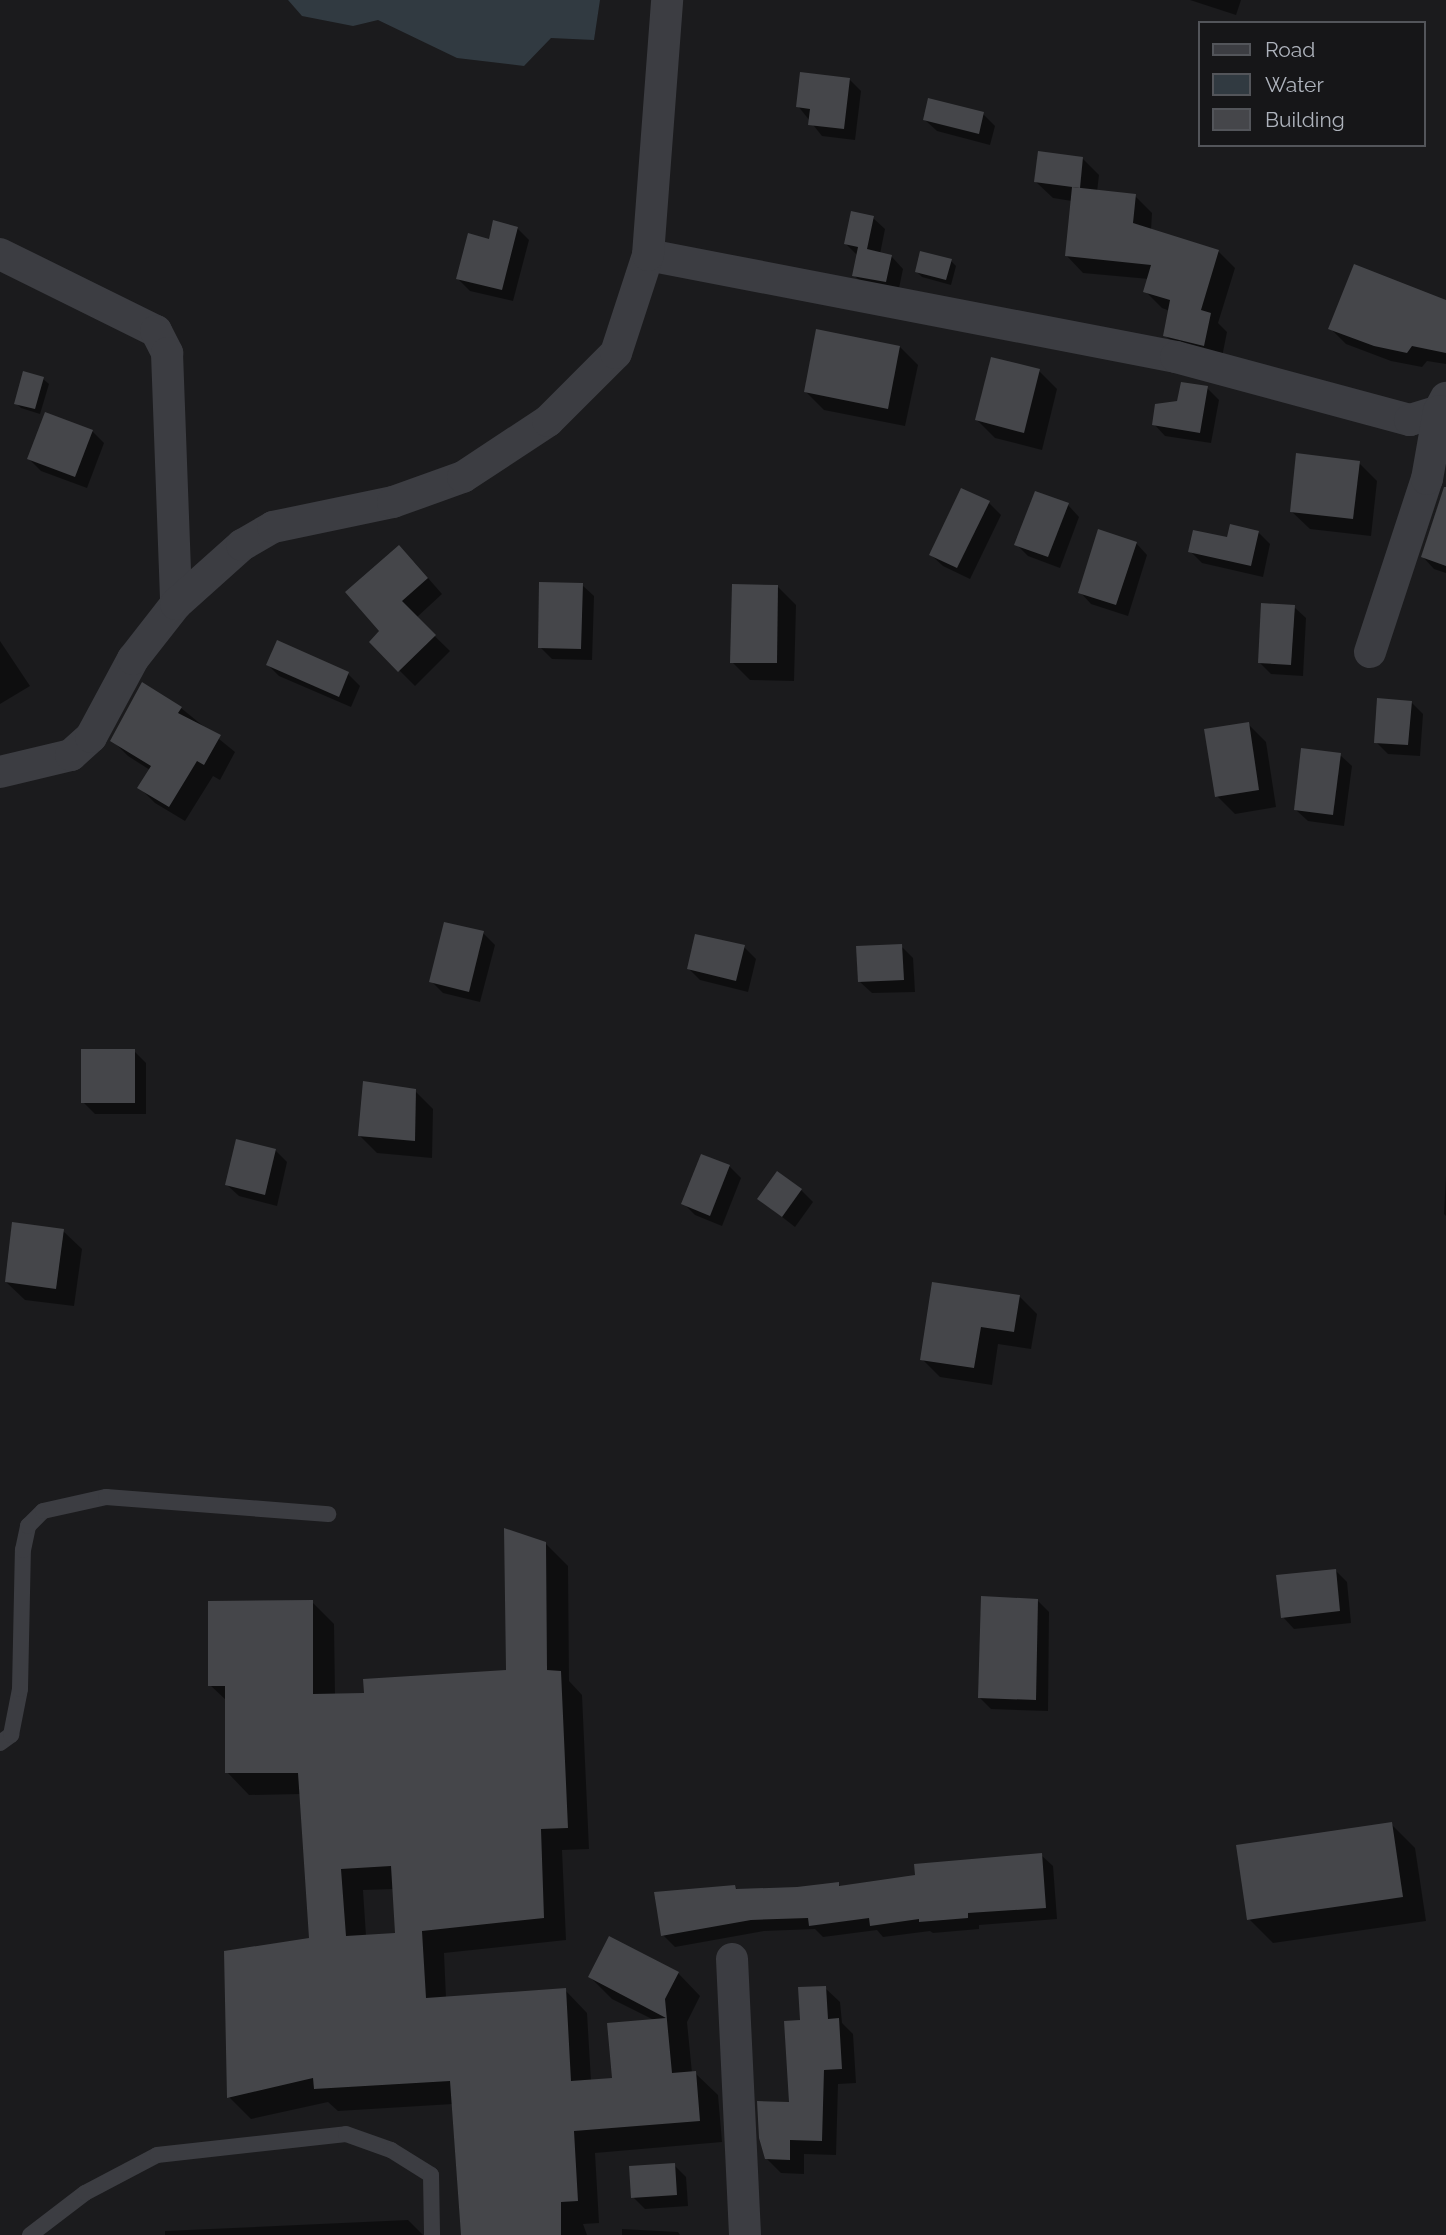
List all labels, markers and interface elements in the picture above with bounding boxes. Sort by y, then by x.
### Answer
legend [1198,21,1425,147]
text: Road [1265,37,1315,62]
text: Water [1265,72,1324,97]
text: Building [1265,107,1345,132]

